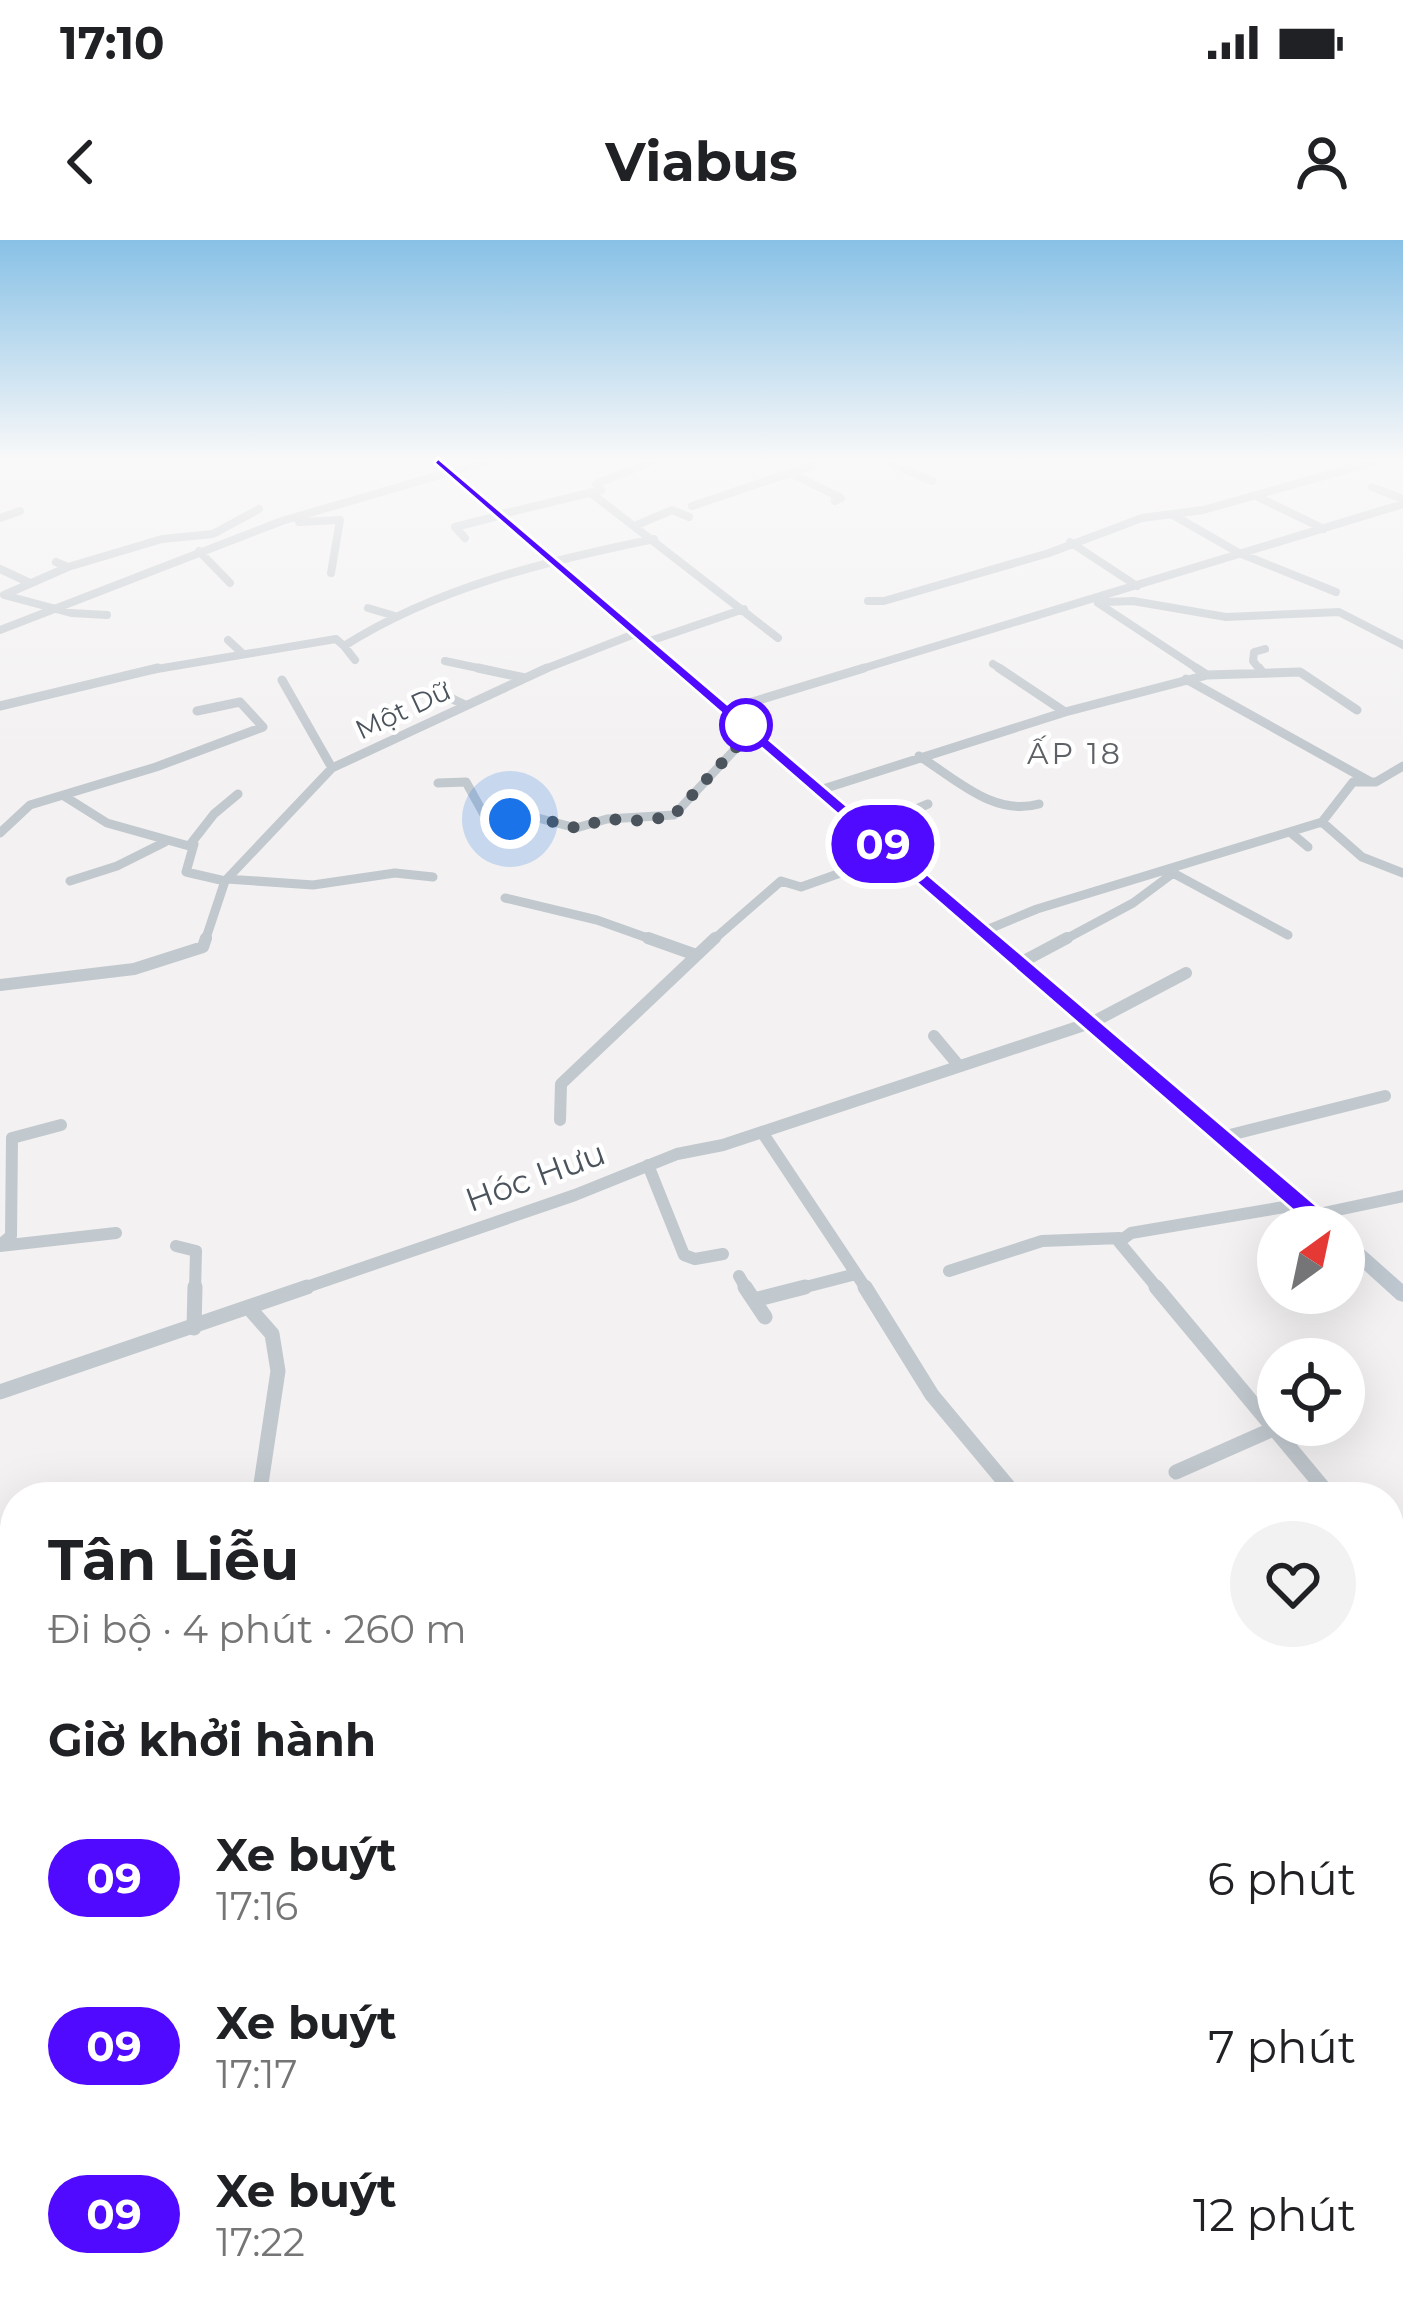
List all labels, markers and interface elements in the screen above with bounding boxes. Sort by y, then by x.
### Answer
text: 17:10 [60,15,165,70]
icon: back [48,129,114,195]
text: Viabus [605,129,798,195]
icon: person [1289,129,1355,195]
street label: Một Dữ [350,674,456,746]
unlabelled marker [721,700,771,750]
district label: ẤP 18 [1027,735,1123,772]
your location [480,789,540,849]
line badge: 09 [829,805,937,883]
text: 09 [855,818,911,870]
street label: Hóc Hưu [460,1132,610,1220]
north arrow [1257,1206,1365,1314]
map controls [1257,1206,1365,1446]
button: locate [1257,1338,1365,1446]
button: heart [1230,1521,1356,1647]
text: Tân Liễu [48,1525,299,1594]
text: Đi bộ · 4 phút · 260 m [48,1605,467,1653]
text: Giờ khởi hành [48,1712,376,1767]
text: Xe buýt [216,1827,397,1882]
text: 6 phút [1207,1851,1356,1906]
text: 09 [86,1852,142,1904]
text: 17:16 [216,1882,298,1930]
text: Xe buýt [216,1995,397,2050]
text: 7 phút [1208,2019,1356,2074]
text: 09 [86,2020,142,2072]
text: 17:17 [216,2050,298,2098]
text: Xe buýt [216,2163,397,2218]
text: 12 phút [1193,2187,1356,2242]
text: 09 [86,2188,142,2240]
text: 17:22 [216,2218,305,2266]

